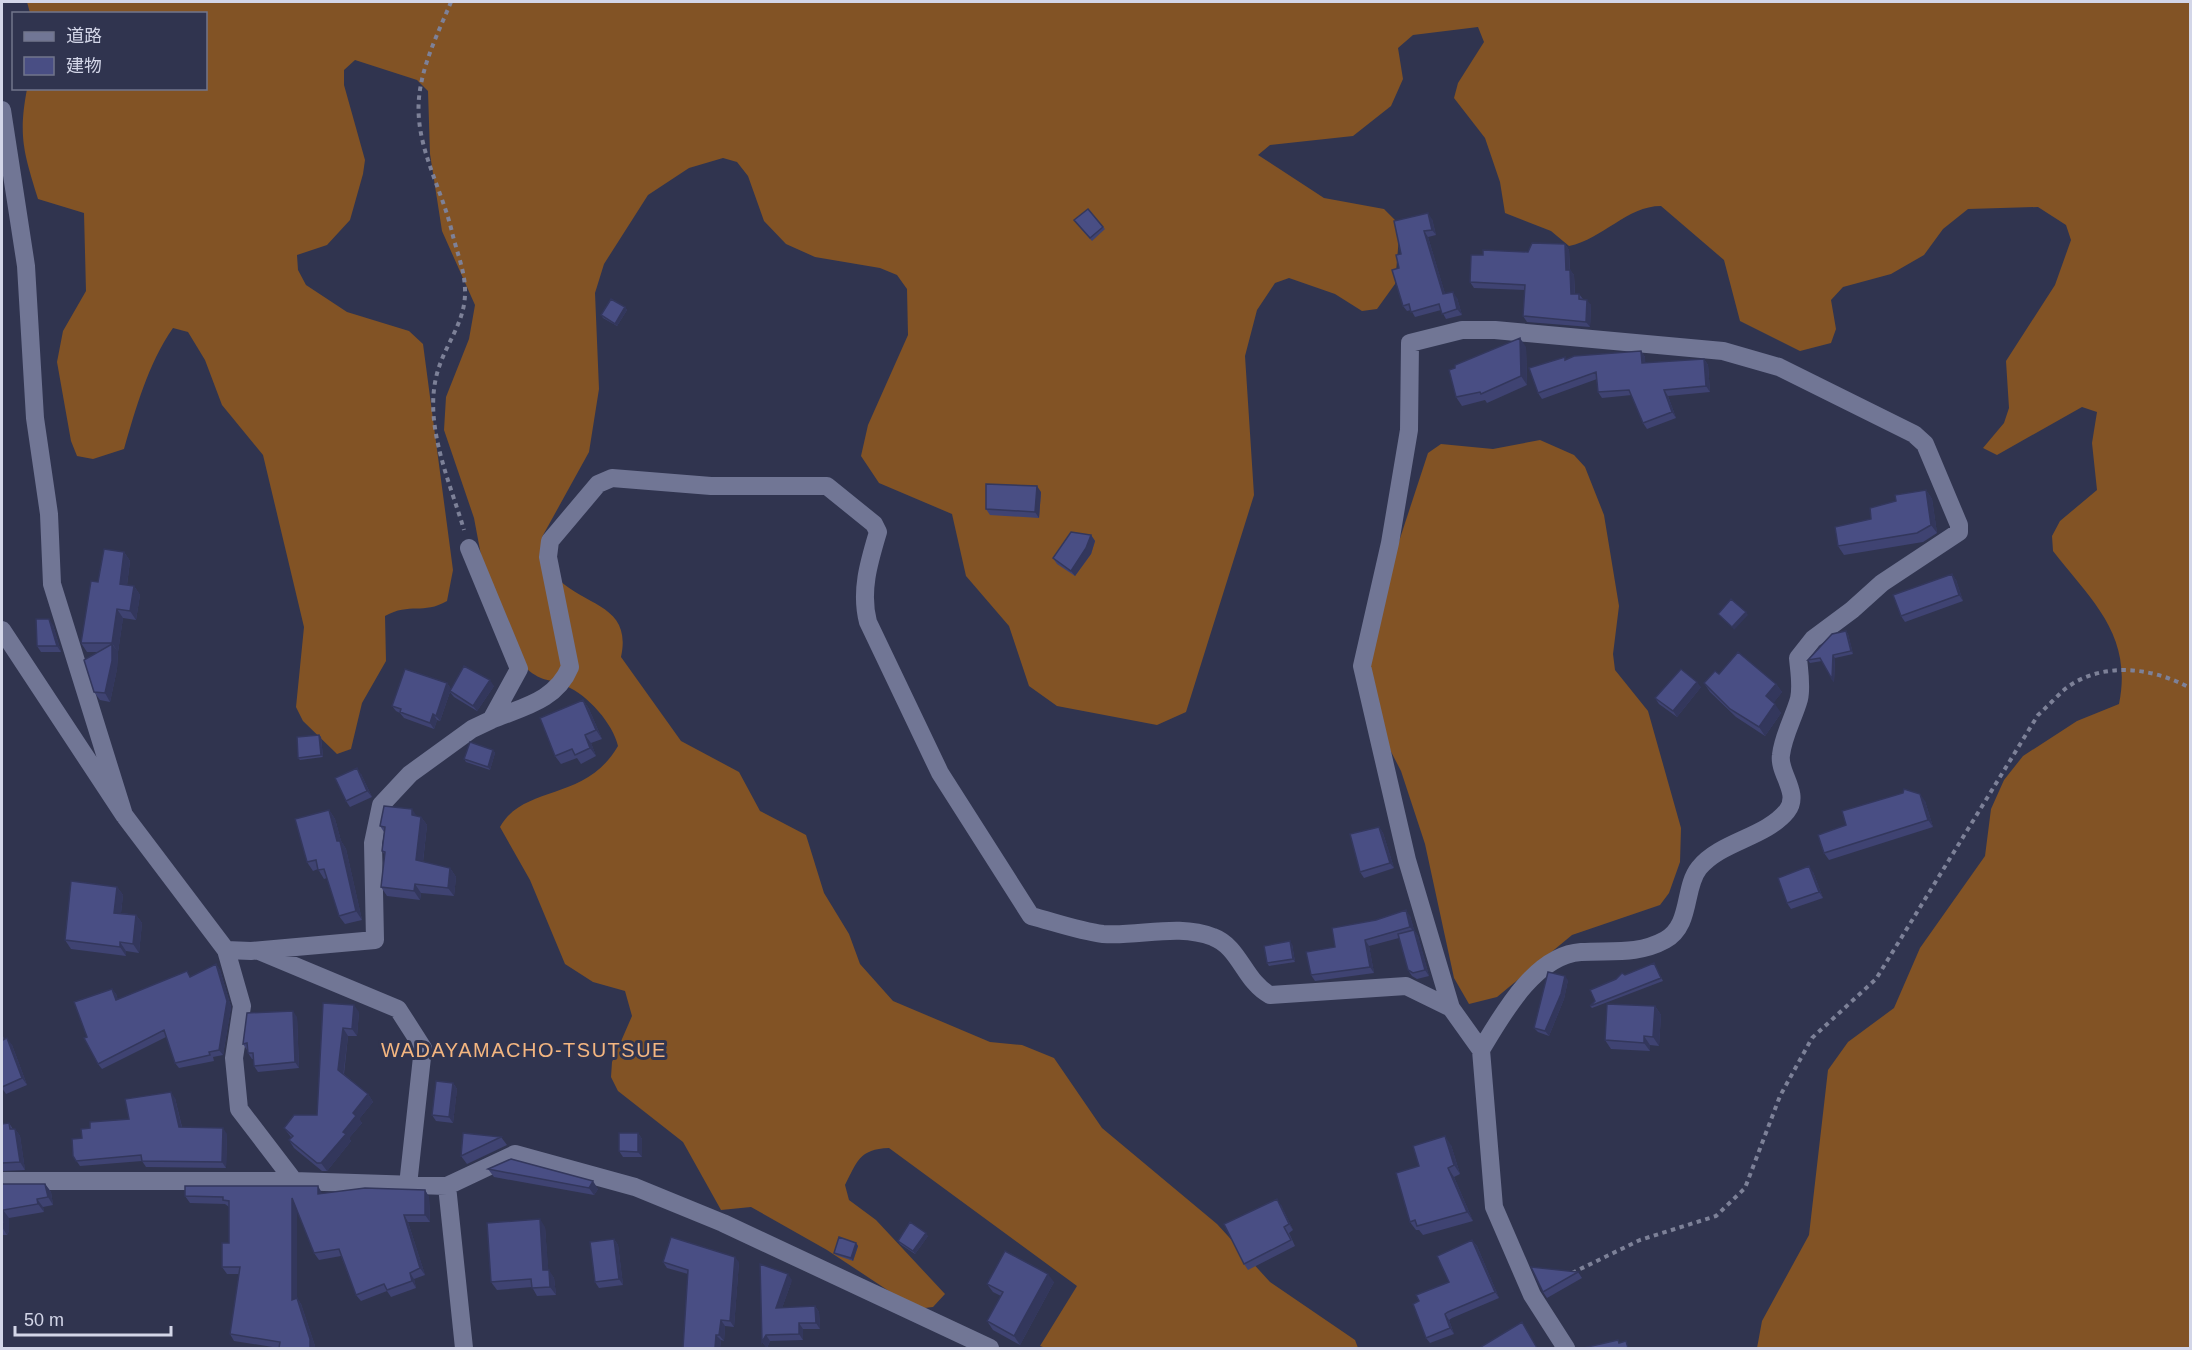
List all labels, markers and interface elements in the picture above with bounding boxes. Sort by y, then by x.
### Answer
legend [12,12,207,90]
text: 道路 [66,26,102,46]
text: 建物 [66,56,102,76]
district label: WADAYAMACHO-TSUTSUE [381,1039,667,1061]
scale bar [15,1299,171,1337]
text: 50 m [24,1310,64,1330]

